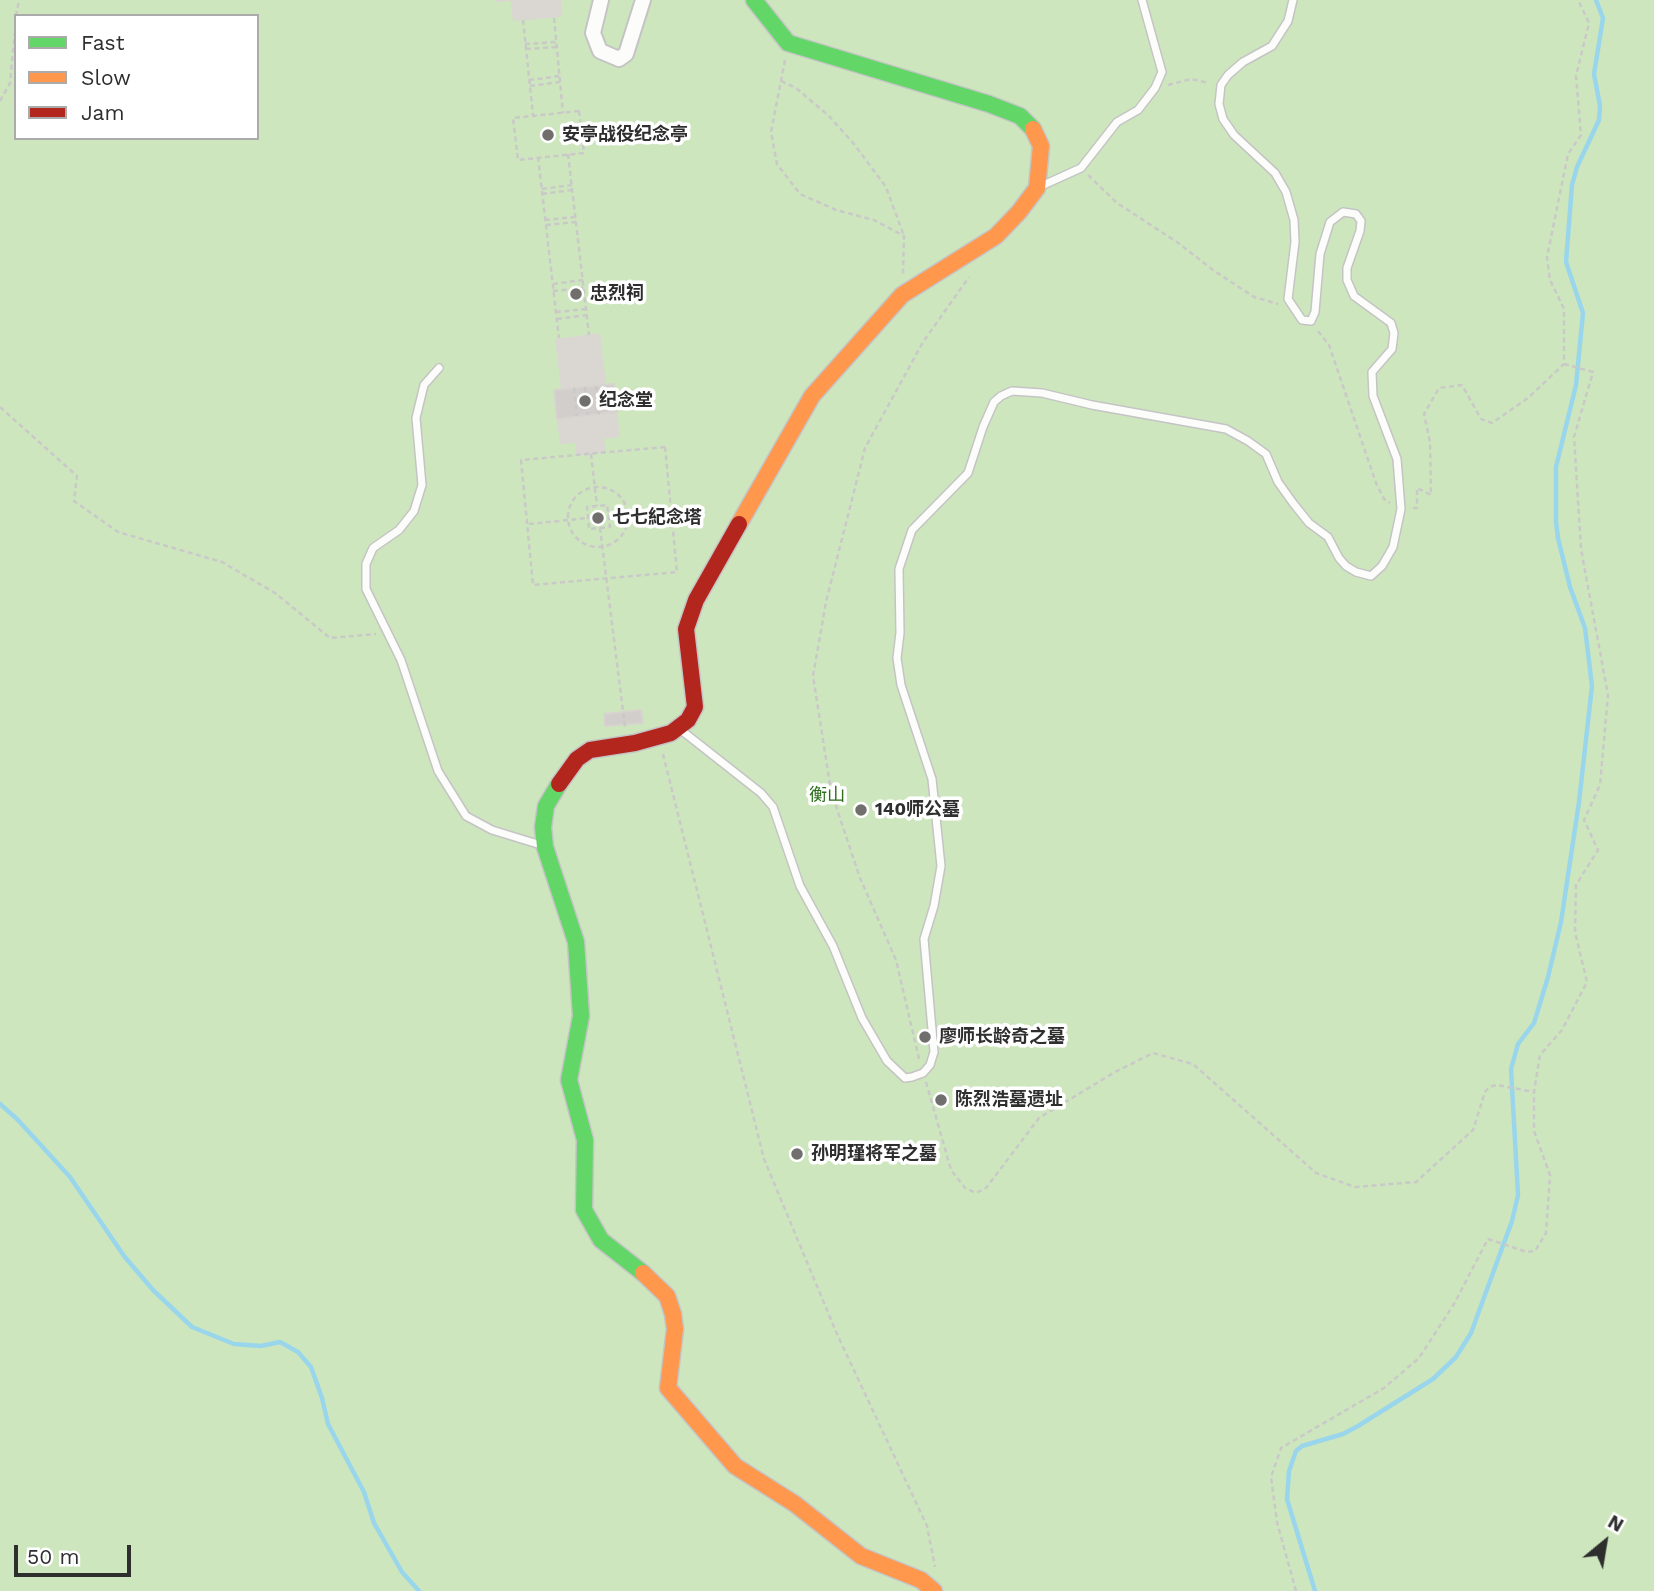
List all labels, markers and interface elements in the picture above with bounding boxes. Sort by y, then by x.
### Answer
legend [14,14,259,140]
text: Fast [81,30,125,55]
text: Slow [81,65,131,90]
text: Jam [81,100,124,125]
place label: 安亭战役纪念亭 [562,124,688,146]
marker: 安亭战役纪念亭 [540,127,556,143]
place label: 忠烈祠 [590,283,644,305]
marker: 忠烈祠 [568,286,584,302]
place label: 纪念堂 [599,390,653,412]
marker: 纪念堂 [577,393,593,409]
place label: 七七紀念塔 [612,507,702,529]
marker: 七七紀念塔 [590,510,606,526]
park label: 衡山 [809,785,845,807]
place label: 140师公墓 [875,799,960,821]
marker: 140师公墓 [853,802,869,818]
place label: 廖师长龄奇之墓 [939,1026,1065,1048]
marker: 廖师长龄奇之墓 [917,1029,933,1045]
place label: 陈烈浩墓遗址 [955,1089,1063,1111]
marker: 陈烈浩墓遗址 [933,1092,949,1108]
place label: 孙明瑾将军之墓 [811,1143,937,1165]
marker: 孙明瑾将军之墓 [789,1146,805,1162]
north arrow [1570,1507,1640,1577]
text: N [1604,1510,1628,1537]
scale bar [18,1532,135,1576]
text: 50 m [27,1544,79,1569]

